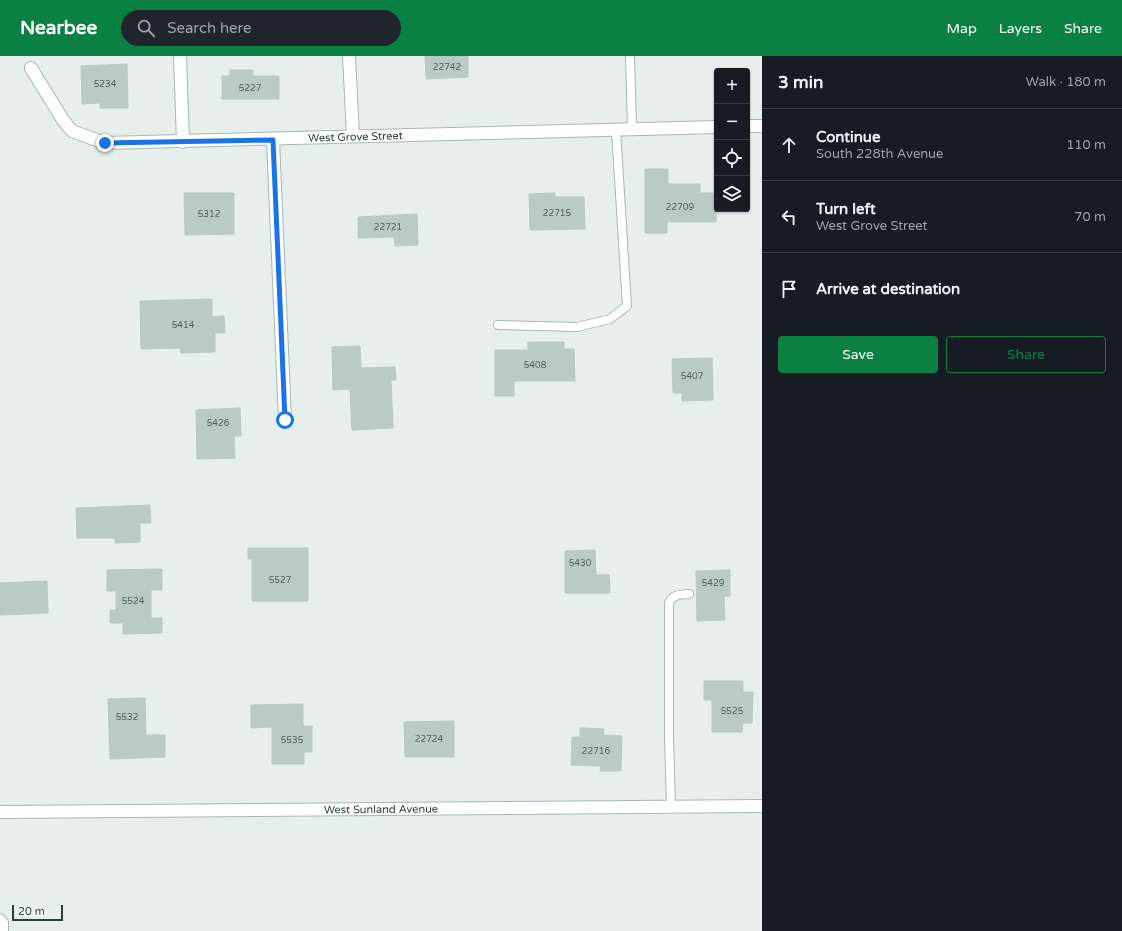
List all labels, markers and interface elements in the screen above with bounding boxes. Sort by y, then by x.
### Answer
search box [121,10,401,46]
text: Nearbee [20,17,97,39]
icon: search [135,17,157,39]
text: Search here [167,19,252,37]
text: Map [947,20,977,37]
text: Layers [999,20,1042,37]
text: Share [1064,20,1102,37]
house number: 22742 [433,62,461,73]
map controls [714,68,750,212]
button: + [714,68,750,104]
text: 3 min [778,72,823,93]
text: Walk · 180 m [1026,74,1106,90]
house number: 5234 [94,79,117,90]
house number: 5227 [239,83,262,94]
button: − [714,104,750,140]
text: Continue [816,128,880,146]
street label: West Grove Street [308,129,403,145]
route end [96,134,114,152]
icon: ahead [778,134,800,156]
text: 110 m [1066,137,1106,153]
button: locate [714,140,750,176]
text: South 228th Avenue [816,146,943,162]
button: layers [714,176,750,212]
text: Turn left [816,200,876,218]
house number: 22709 [666,202,694,213]
icon: left [778,206,800,228]
house number: 22715 [543,208,571,219]
house number: 5312 [198,209,220,220]
text: 70 m [1074,209,1106,225]
text: West Grove Street [816,218,928,234]
house number: 22721 [374,222,402,233]
icon: arrive [778,278,800,300]
text: Arrive at destination [816,280,960,298]
house number: 5414 [172,320,195,331]
button: Save [778,336,938,373]
button: Share [946,336,1106,373]
house number: 5408 [524,360,547,371]
house number: 5407 [681,371,704,382]
route start [276,411,294,429]
house number: 5426 [207,418,230,429]
house number: 5430 [569,558,592,569]
house number: 5527 [269,575,292,586]
house number: 5429 [702,578,725,589]
house number: 5524 [122,596,145,607]
house number: 5525 [721,706,744,717]
house number: 5532 [116,712,138,723]
house number: 22724 [415,734,443,745]
house number: 5535 [281,735,304,746]
house number: 22716 [582,746,610,757]
street label: West Sunland Avenue [324,803,438,816]
scale bar [12,903,63,922]
text: 20 m [18,905,45,918]

